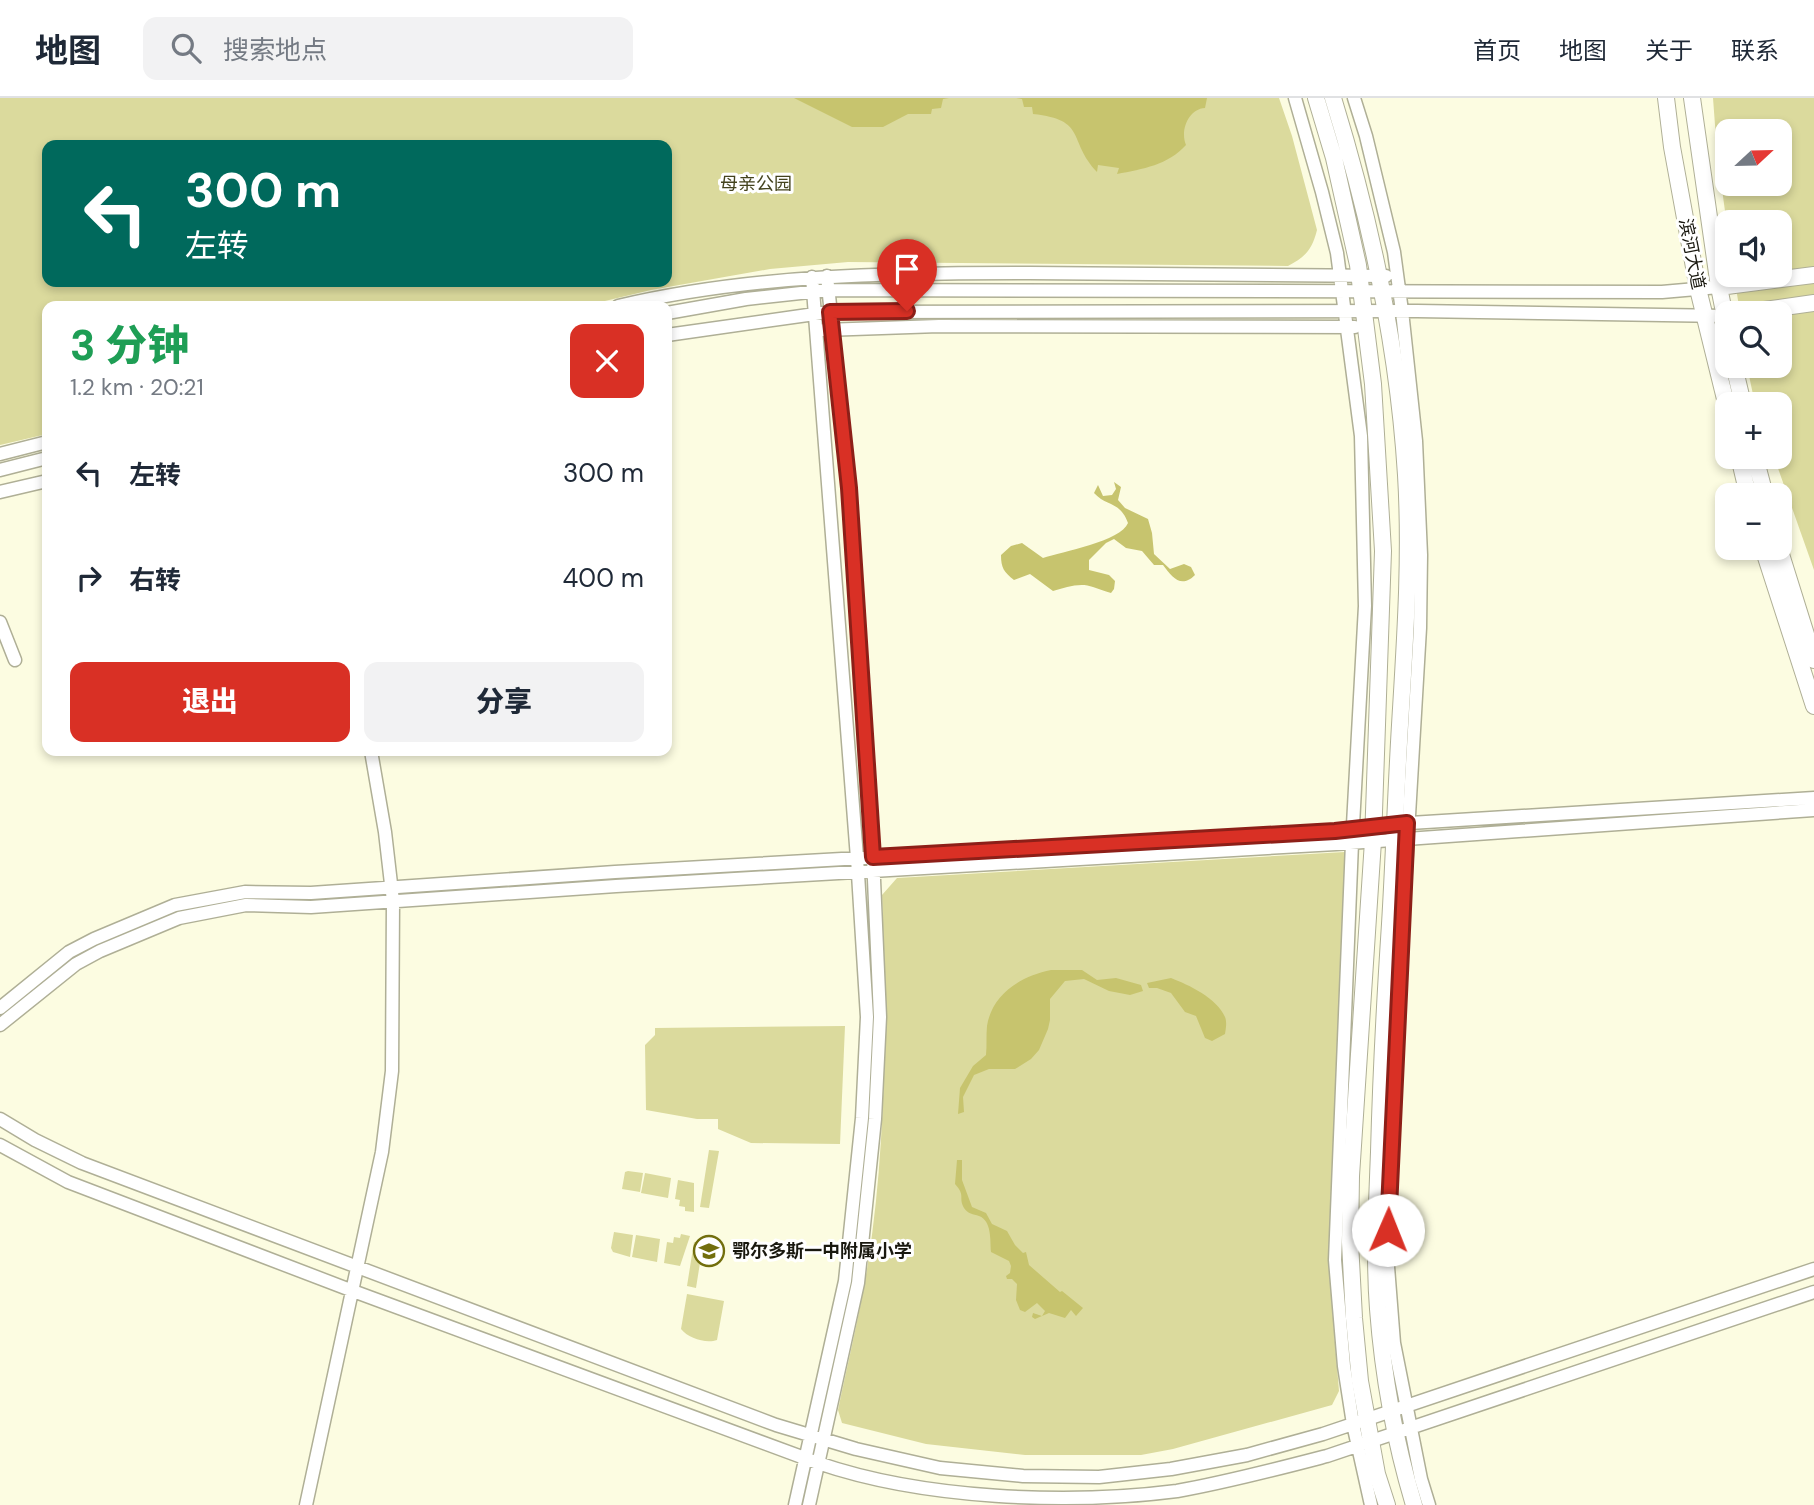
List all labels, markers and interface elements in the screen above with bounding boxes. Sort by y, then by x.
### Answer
search box [143,17,633,80]
text: 地图 [35,29,101,72]
icon: search [167,29,205,67]
text: 搜索地点 [223,33,327,67]
text: 首页 [1473,35,1521,66]
text: 地图 [1559,35,1607,66]
text: 关于 [1645,35,1693,66]
text: 联系 [1731,35,1779,66]
north arrow [1715,119,1792,196]
map controls [1715,119,1792,560]
text: 300 m [185,158,341,222]
icon: left [70,168,161,259]
park label: 母亲公园 [720,172,792,196]
button: sound [1715,210,1792,287]
street label: 滨河大道 [1673,216,1711,292]
text: 左转 [185,225,249,267]
pin [877,239,937,311]
icon: arrive [888,250,926,288]
button: search [1715,301,1792,378]
text: 3 分钟 [70,318,189,373]
button: close [570,324,644,398]
text: 1.2 km · 20:21 [70,372,204,402]
button: + [1715,392,1792,469]
icon: left [70,454,108,492]
text: 300 m [563,456,644,490]
text: 左转 [129,458,181,492]
button: − [1715,483,1792,560]
icon: right [70,559,108,597]
text: 400 m [563,561,644,595]
text: 右转 [129,563,181,597]
button: 退出 [70,662,350,742]
button: 分享 [364,662,644,742]
position arrow [1351,1193,1425,1267]
school or university icon: 鄂尔多斯一中附属小学 [692,1234,726,1268]
place label: 鄂尔多斯一中附属小学 [732,1239,912,1263]

